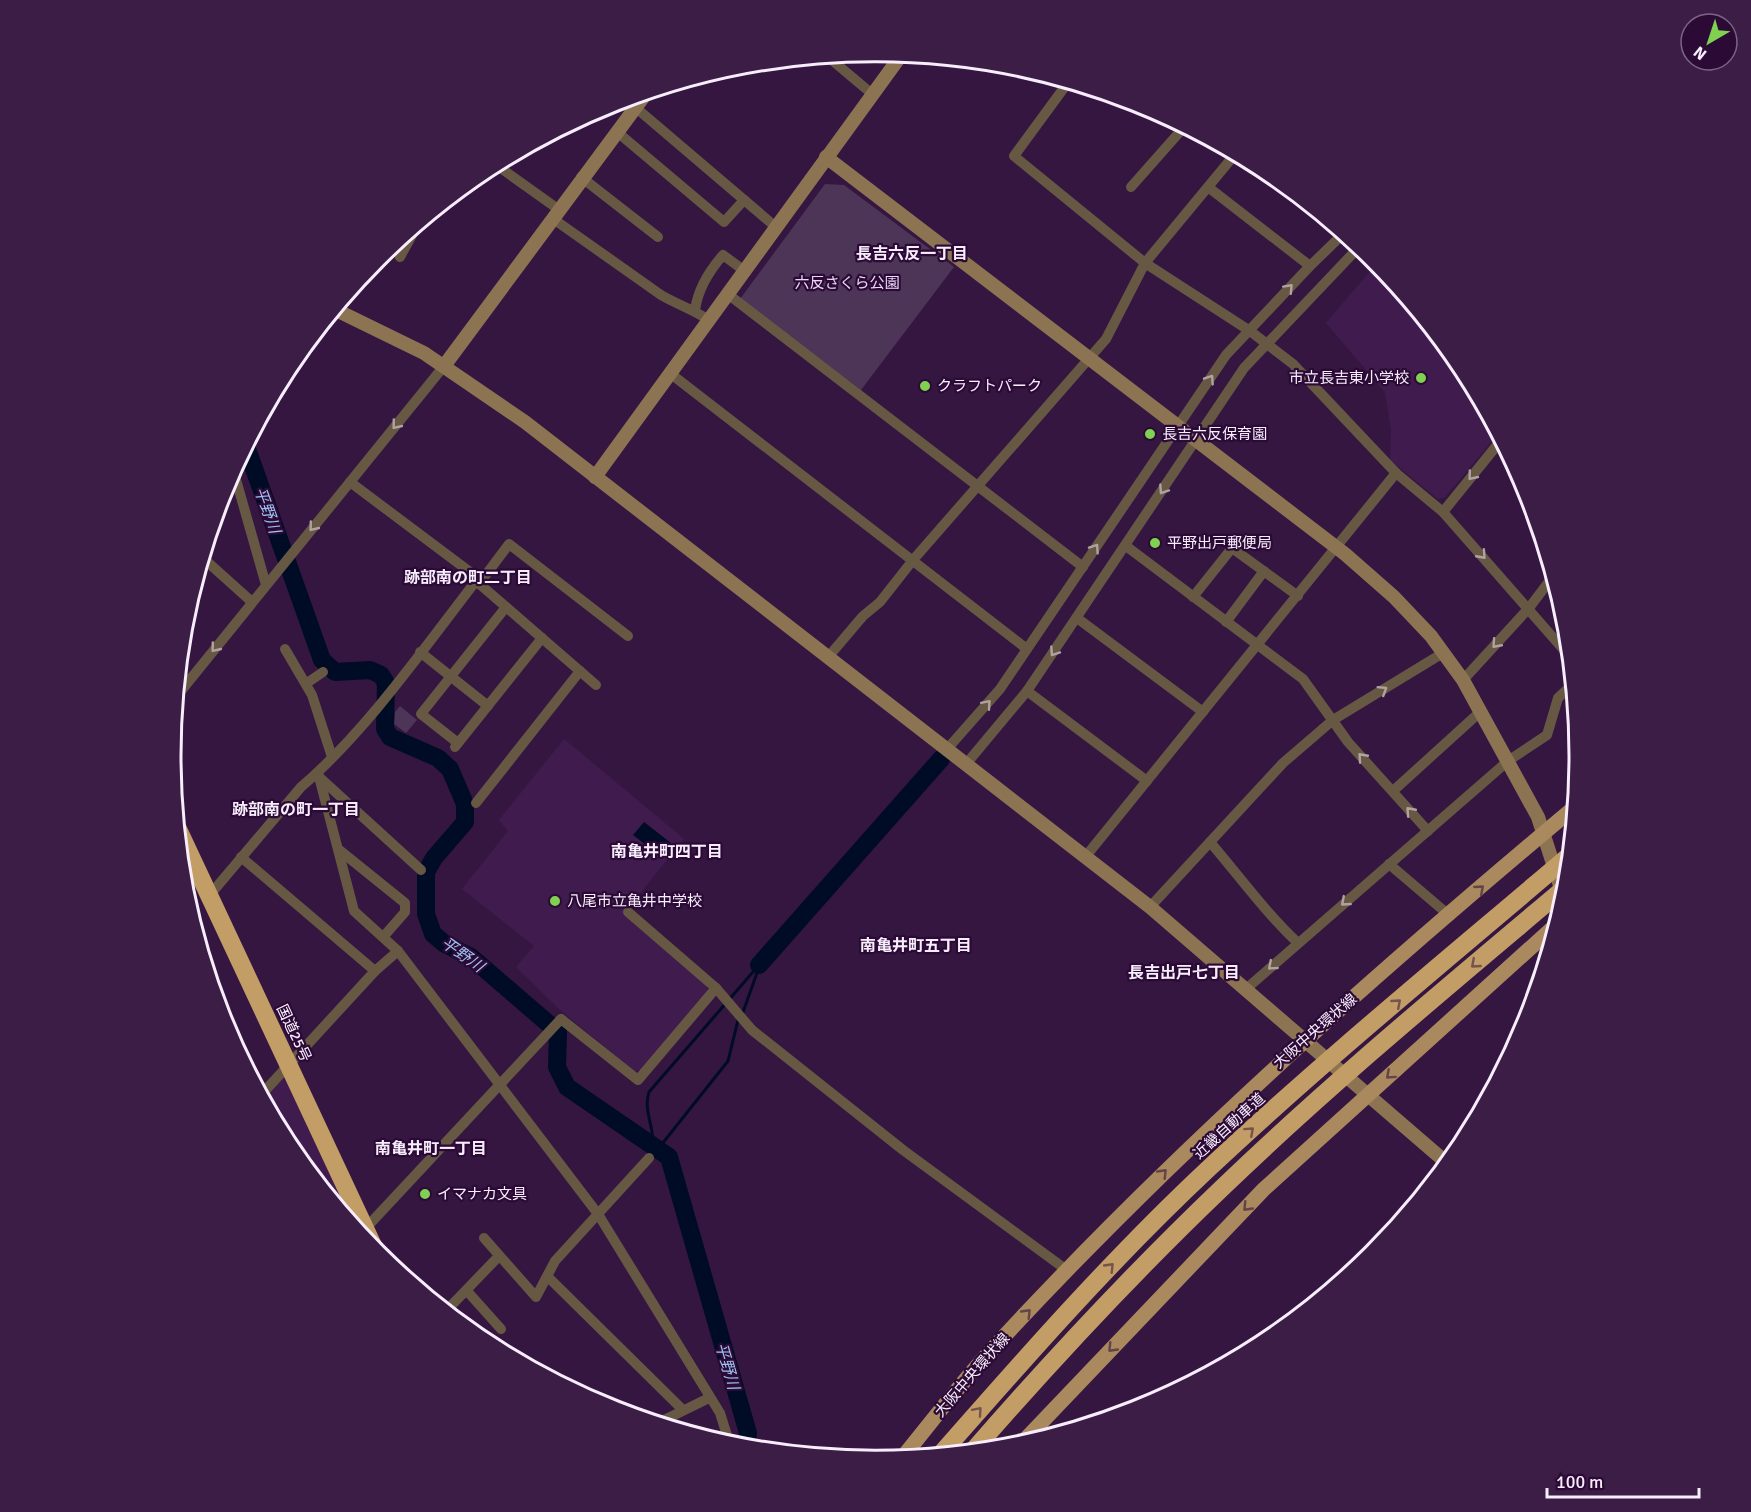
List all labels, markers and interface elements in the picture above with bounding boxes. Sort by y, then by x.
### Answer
north arrow [1679,12,1739,72]
text: N [1690,42,1711,64]
district label: 長吉六反一丁目 [856,244,968,264]
park label: 六反さくら公園 [794,274,900,292]
one-way arrow [1282,284,1293,295]
place label: 市立長吉東小学校 [1289,369,1409,387]
marker: 市立長吉東小学校 [1414,371,1428,385]
one-way arrow [1203,375,1214,386]
place label: クラフトパーク [937,377,1042,395]
marker: クラフトパーク [918,379,932,393]
one-way arrow [393,418,404,429]
place label: 長吉六反保育園 [1162,425,1267,443]
marker: 長吉六反保育園 [1143,427,1157,441]
one-way arrow [1469,469,1480,480]
water label: 平野川 [249,484,285,538]
one-way arrow [1159,484,1170,495]
one-way arrow [310,520,321,531]
place label: 平野出戸郵便局 [1167,534,1272,552]
marker: 平野出戸郵便局 [1148,536,1162,550]
one-way arrow [1088,544,1100,554]
one-way arrow [1475,548,1486,559]
district label: 跡部南の町二丁目 [404,568,532,588]
one-way arrow [1492,637,1503,648]
one-way arrow [212,641,223,652]
one-way arrow [1050,645,1061,656]
one-way arrow [1377,685,1387,697]
one-way arrow [980,700,991,711]
one-way arrow [1358,753,1369,763]
district label: 跡部南の町一丁目 [232,800,360,820]
one-way arrow [1406,807,1417,818]
district label: 南亀井町四丁目 [611,842,723,862]
one-way arrow [1473,885,1484,896]
place label: 八尾市立亀井中学校 [567,892,702,910]
marker: 八尾市立亀井中学校 [548,894,562,908]
one-way arrow [1341,895,1352,906]
water label: 平野川 [437,933,489,978]
district label: 南亀井町五丁目 [860,936,972,956]
one-way arrow [1471,957,1482,968]
one-way arrow [1268,959,1279,970]
district label: 長吉出戸七丁目 [1128,963,1240,983]
street label: 大阪中央環状線 [1269,990,1361,1072]
one-way arrow [1390,999,1401,1010]
street label: 国道25号 [273,1001,315,1065]
one-way arrow [1386,1068,1397,1079]
street label: 近畿自動車道 [1190,1089,1268,1163]
one-way arrow [1243,1127,1254,1138]
district label: 南亀井町一丁目 [375,1139,487,1159]
one-way arrow [1155,1169,1166,1180]
place label: イマナカ文具 [437,1185,527,1203]
marker: イマナカ文具 [418,1187,432,1201]
one-way arrow [1243,1201,1254,1211]
one-way arrow [1103,1264,1114,1275]
one-way arrow [1020,1310,1031,1320]
street label: 大阪中央環状線 [931,1329,1013,1421]
water label: 平野川 [711,1340,744,1394]
one-way arrow [1108,1340,1119,1351]
one-way arrow [971,1407,982,1418]
scale bar [1547,1461,1698,1499]
text: 100 m [1556,1471,1603,1493]

